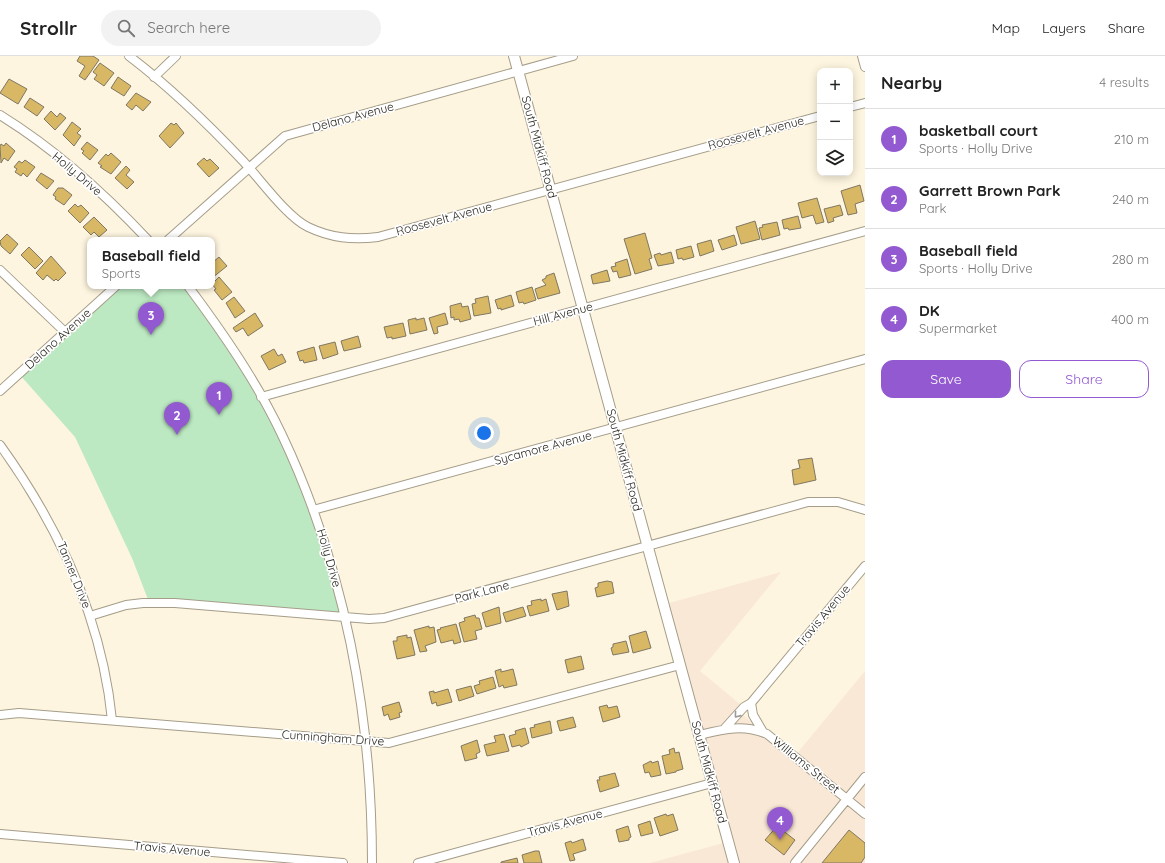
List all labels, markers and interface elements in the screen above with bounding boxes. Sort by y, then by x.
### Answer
search box [101,10,381,46]
text: Strollr [20,16,77,40]
icon: search [115,17,137,39]
text: Search here [147,18,230,37]
text: Map [991,19,1020,37]
text: Layers [1042,19,1086,37]
text: Share [1108,19,1145,37]
map controls [817,68,853,176]
button: + [817,68,853,104]
text: Nearby [881,72,942,93]
text: 4 results [1099,74,1149,90]
street label: South Midkiff Road [519,94,560,200]
street label: Delano Avenue [310,98,396,135]
button: − [817,104,853,140]
street label: Roosevelt Avenue [706,112,806,153]
text: basketball court [919,121,1038,140]
text: 1 [891,131,897,147]
text: 210 m [1114,131,1149,147]
button: layers [817,140,853,176]
text: Sports · Holly Drive [919,140,1033,156]
street label: Holly Drive [49,149,105,199]
text: Garrett Brown Park [919,181,1061,200]
text: 2 [890,191,898,207]
text: 240 m [1112,191,1149,207]
street label: Roosevelt Avenue [394,198,494,239]
text: Park [919,200,947,216]
popup [87,237,215,289]
text: Baseball field [919,241,1018,260]
text: Baseball field [102,246,200,265]
text: 3 [891,251,897,267]
text: 280 m [1112,251,1149,267]
text: Sports · Holly Drive [919,260,1033,276]
text: Sports [102,265,140,281]
street label: Hill Avenue [531,298,595,329]
text: DK [919,301,940,320]
pin: 3 [138,302,164,335]
street label: Delano Avenue [21,305,94,372]
text: 4 [890,311,898,327]
text: 400 m [1111,311,1149,327]
text: Supermarket [919,320,997,336]
button: Save [881,360,1011,398]
button: Share [1019,360,1149,398]
pin: 1 [206,382,232,415]
pin: 2 [164,402,190,435]
street label: South Midkiff Road [604,407,645,513]
your location [474,423,494,443]
street label: Sycamore Avenue [492,427,594,468]
street label: Holly Drive [314,527,345,589]
street label: Tanner Drive [54,539,95,611]
street label: Park Lane [453,577,511,606]
street label: Travis Avenue [792,581,853,650]
one-way arrow [735,710,742,717]
street label: South Midkiff Road [689,719,730,825]
street label: Cunningham Drive [281,726,385,749]
street label: Williams Street [770,733,843,796]
street label: Travis Avenue [526,805,604,840]
pin: 4 [767,807,793,840]
street label: Travis Avenue [133,838,211,859]

